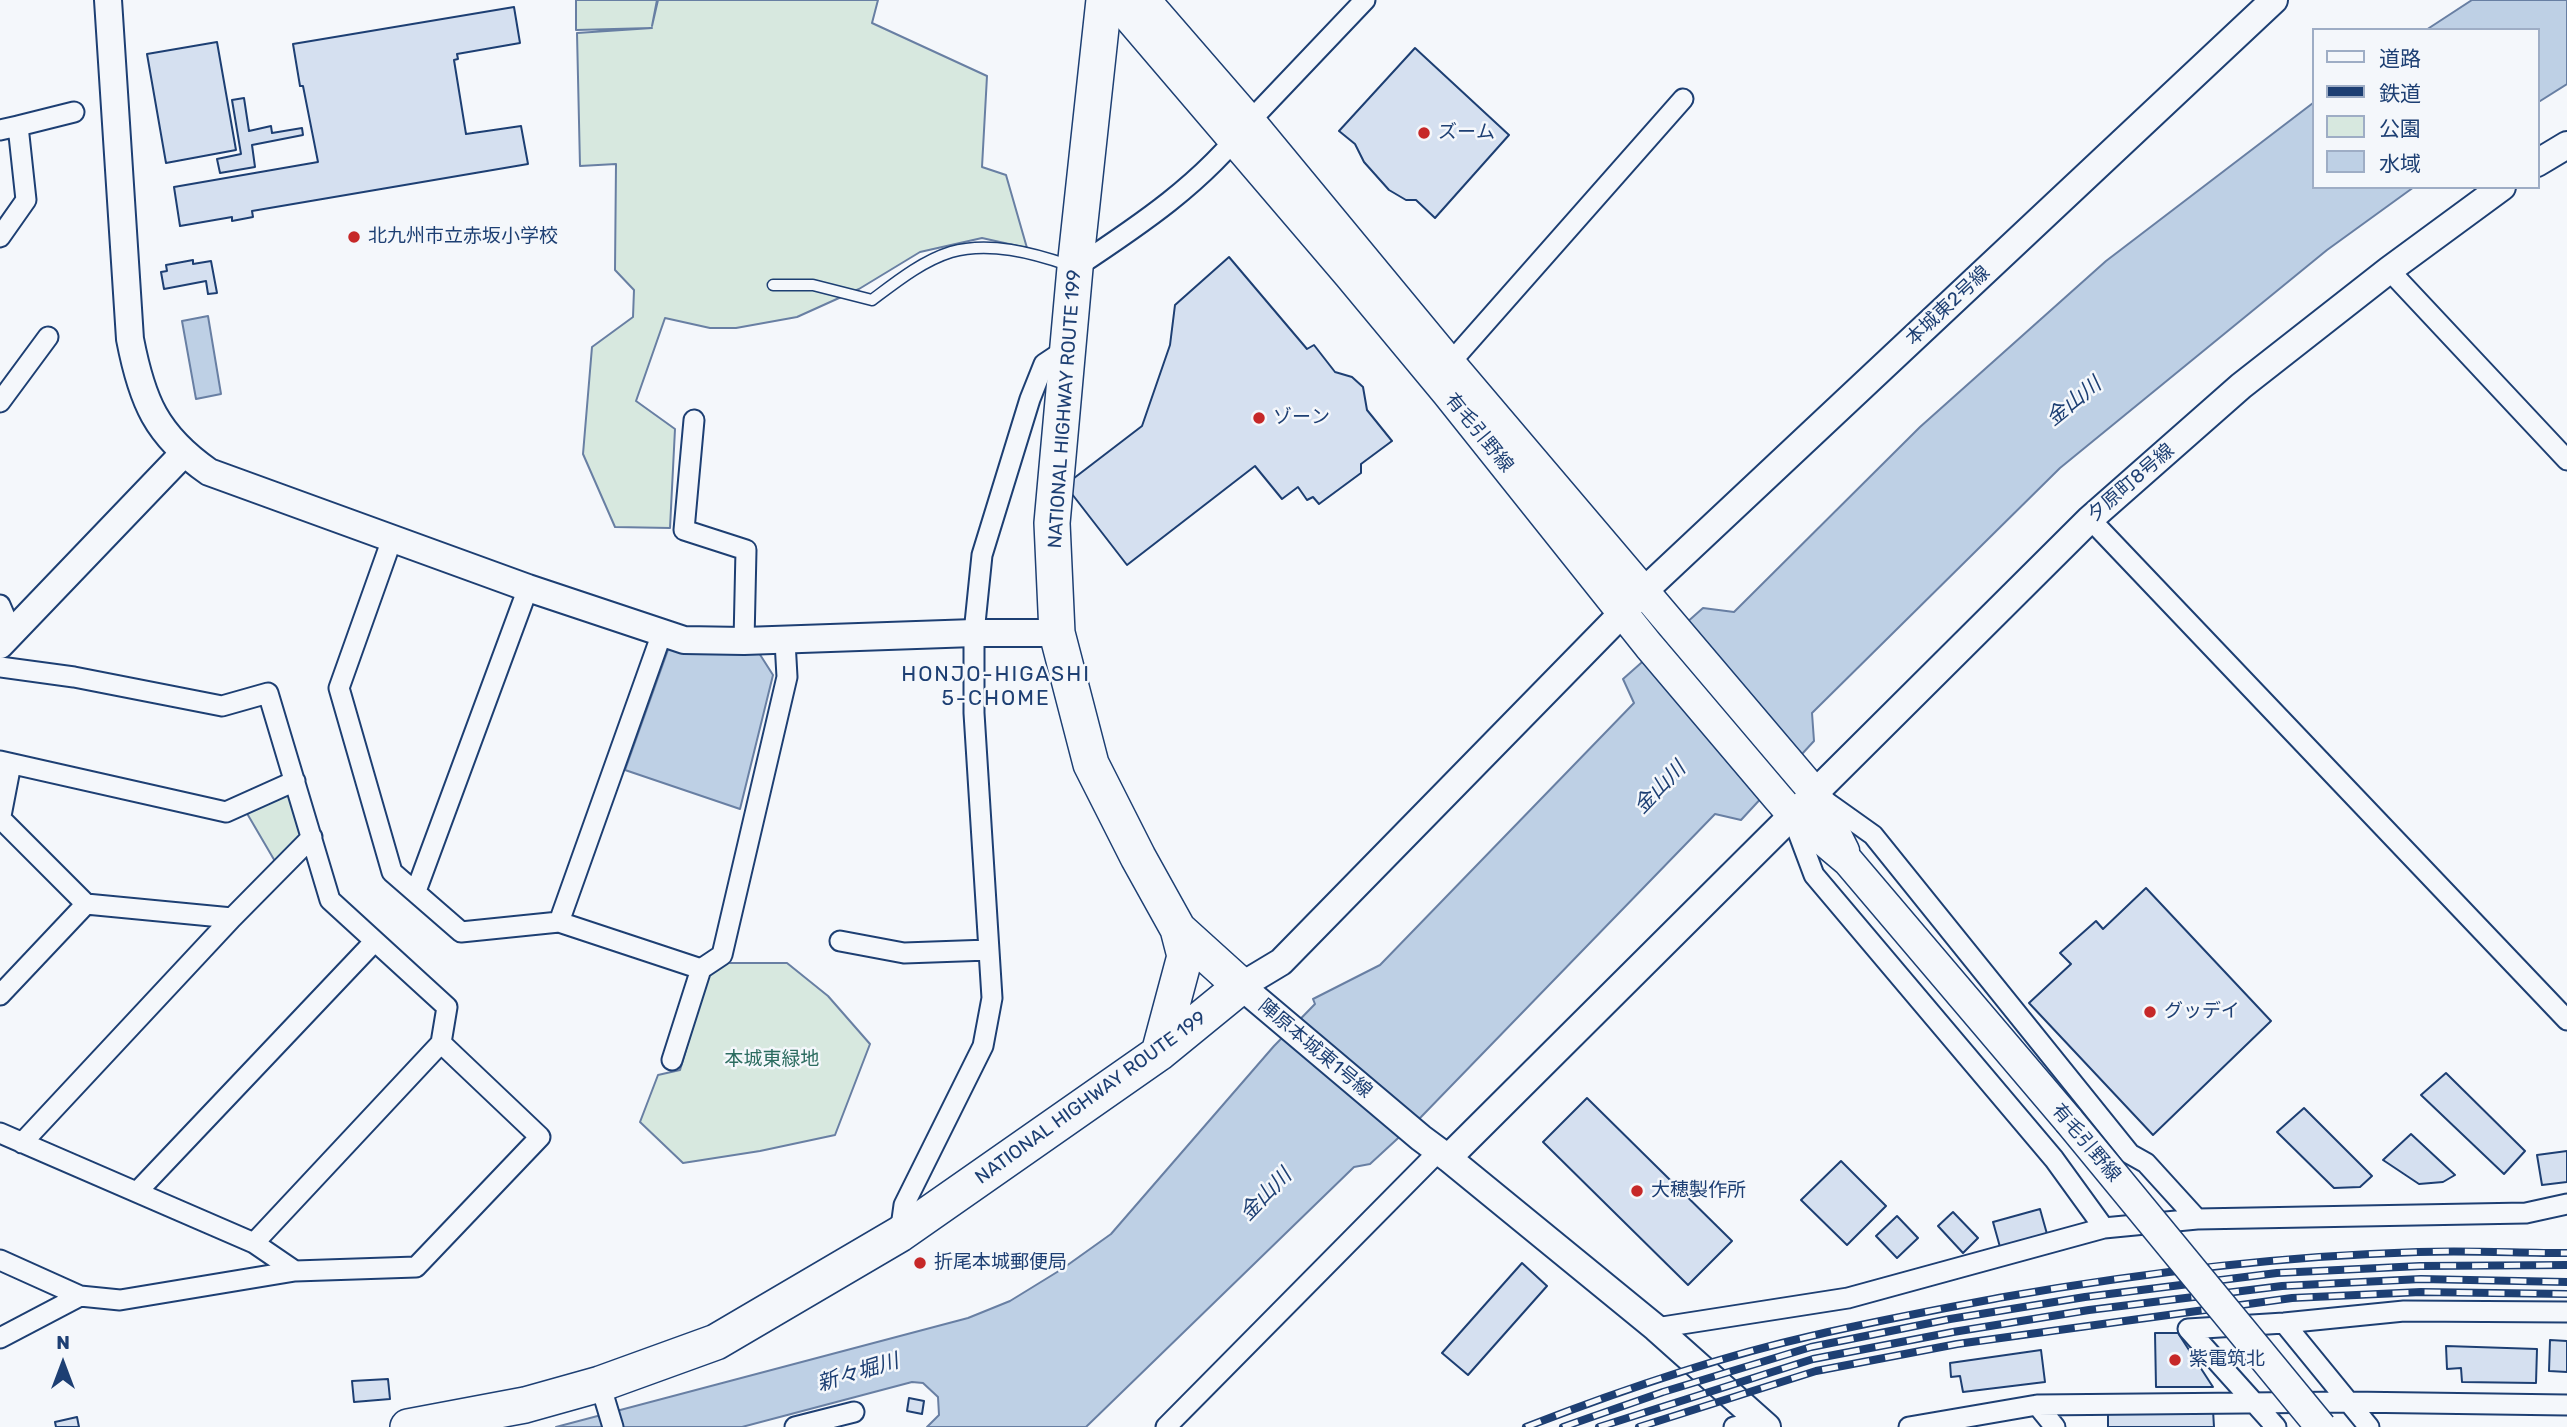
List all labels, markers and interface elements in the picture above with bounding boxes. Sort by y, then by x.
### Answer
legend [2312,28,2539,189]
text: 道路 [2379,46,2421,71]
text: 鉄道 [2379,81,2421,106]
text: 公園 [2379,116,2421,141]
place label: ズーム [1438,122,1495,144]
marker: ズーム [1416,125,1432,141]
text: 水域 [2379,151,2421,176]
place label: 北九州市立赤坂小学校 [368,226,558,248]
marker: 北九州市立赤坂小学校 [346,229,362,245]
street label: 本城東2号線 [1901,261,1995,351]
street label: NATIONAL HIGHWAY ROUTE 199 [1044,269,1086,549]
water label: 金山川 [2042,372,2106,432]
street label: 有毛引野線 [1440,389,1518,477]
place label: ゾーン [1273,407,1330,429]
marker: ゾーン [1251,410,1267,426]
street label: 夕原町8号線 [2083,439,2179,527]
district label: HONJO-HIGASHI 5-CHOME [903,662,1089,712]
water label: 金山川 [1629,757,1691,819]
street label: 陣原本城東1号線 [1254,995,1376,1103]
place label: グッデイ [2164,1001,2240,1023]
marker: グッデイ [2142,1004,2158,1020]
street label: NATIONAL HIGHWAY ROUTE 199 [971,1007,1211,1189]
park label: 本城東緑地 [725,1049,819,1071]
street label: 有毛引野線 [2047,1099,2125,1187]
water label: 金山川 [1235,1164,1297,1226]
place label: 大穂製作所 [1651,1180,1746,1202]
marker: 大穂製作所 [1629,1183,1645,1199]
place label: 折尾本城郵便局 [934,1252,1067,1274]
marker: 折尾本城郵便局 [912,1255,928,1271]
north arrow [28,1329,98,1399]
text: N [56,1331,70,1354]
water label: 新々堀川 [814,1349,902,1397]
place label: 紫電筑北 [2189,1349,2265,1371]
marker: 紫電筑北 [2167,1352,2183,1368]

